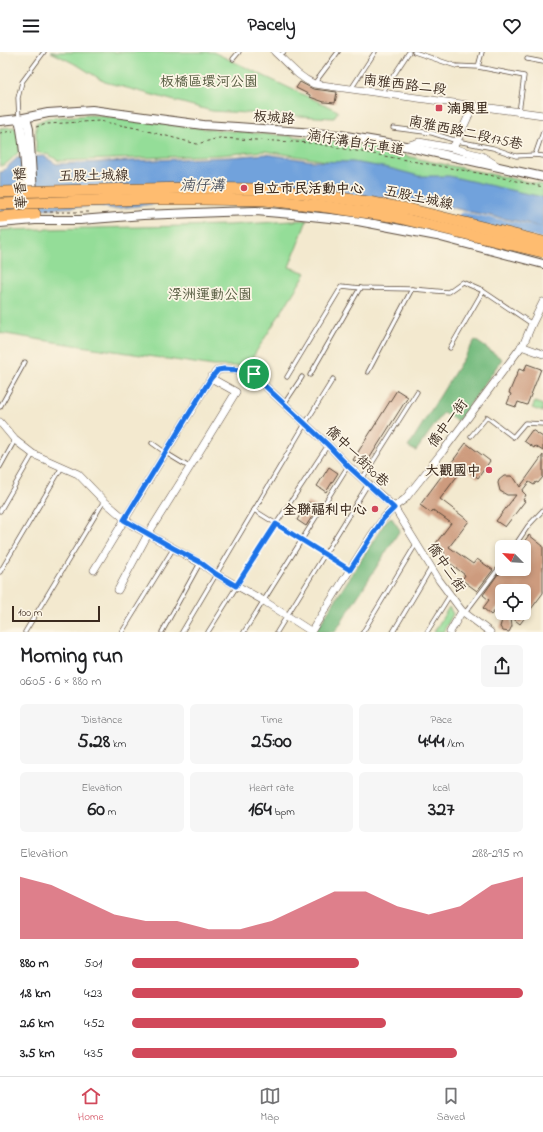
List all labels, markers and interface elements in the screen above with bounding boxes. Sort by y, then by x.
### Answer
text: Pacely [247,13,296,39]
icon: menu [20,15,42,37]
icon: heart [501,15,523,37]
street label: 南雅西路二段 [362,70,448,101]
park label: 板橋區環河公園 [160,72,258,93]
place label: 湳興里 [447,99,489,120]
marker: 湳興里 [434,103,444,113]
street label: 板城路 [252,106,296,131]
street label: 南雅西路二段175巷 [407,111,526,156]
street label: 湳仔溝自行車道 [306,125,406,162]
street label: 五股土城線 [59,165,129,188]
street label: 華香橋 [10,166,33,209]
water label: 湳仔溝 [179,175,226,197]
place label: 自立市民活動中心 [252,179,364,200]
street label: 五股土城線 [382,181,455,216]
marker: 自立市民活動中心 [239,183,249,193]
park label: 浮洲運動公園 [168,285,252,306]
pin [237,357,271,391]
icon: arrive [243,363,265,385]
street label: 僑中一街 [423,395,473,453]
street label: 僑中一街80巷 [320,421,394,494]
place label: 大觀國中 [425,461,481,482]
marker: 大觀國中 [484,465,494,475]
place label: 全聯福利中心 [283,500,367,521]
marker: 全聯福利中心 [370,504,380,514]
street label: 僑中二街 [421,539,470,597]
north arrow [495,540,531,576]
map controls [495,540,531,620]
button: locate [495,584,531,620]
scale bar [12,604,100,623]
text: 100 m [18,605,42,621]
text: Morning run [20,641,123,673]
button: share [481,645,523,687]
text: 06:05 · 6 × 880 m [20,672,101,691]
text: Distance [82,712,122,728]
text: Time [261,712,282,728]
text: Pace [430,712,452,728]
text: 5.28 [77,728,110,757]
text: 25:00 [251,728,292,757]
text: 4:44 [418,728,445,757]
text: km [110,736,126,752]
text: /km [445,736,464,752]
text: Elevation [82,780,122,796]
text: Heart rate [249,780,294,796]
text: kcal [432,780,450,796]
text: 60 [87,796,105,825]
text: 164 [248,796,272,825]
text: 327 [428,796,454,825]
text: m [105,804,116,820]
text: bpm [272,804,295,820]
text: Elevation [20,844,68,863]
text: 288–295 m [472,844,523,863]
text: 880 m [20,954,49,973]
text: 5:01 [84,954,102,973]
text: 1.8 km [20,984,51,1003]
text: 4:23 [84,984,102,1003]
text: 2.6 km [20,1014,54,1033]
text: 4:52 [84,1014,104,1033]
text: 3.5 km [20,1044,55,1063]
text: 4:35 [84,1044,103,1063]
tab: Home [78,1085,103,1125]
tab: Map [259,1085,281,1125]
tab: Saved [436,1085,465,1125]

